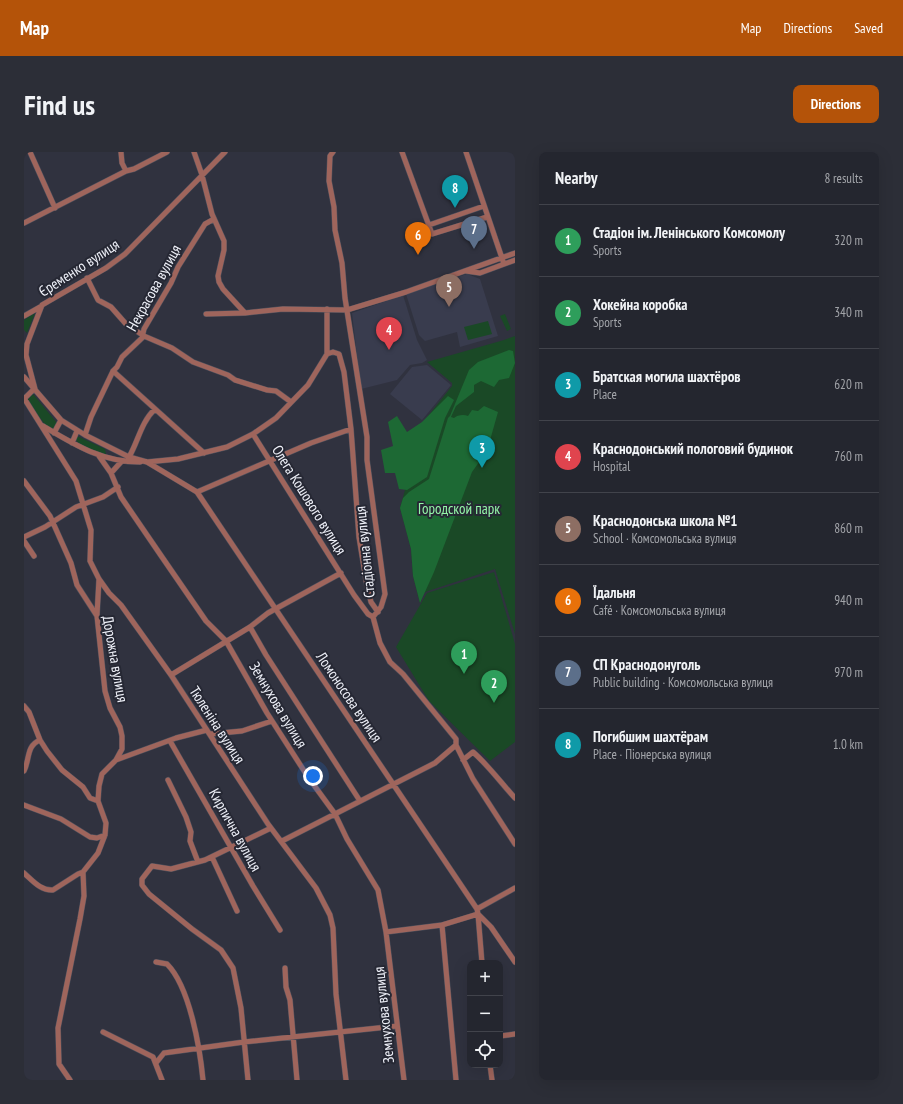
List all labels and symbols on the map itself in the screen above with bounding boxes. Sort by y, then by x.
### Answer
pin: 8 [442,175,468,208]
pin: 7 [461,216,487,249]
pin: 6 [405,222,431,255]
street label: Єременко вулиця [35,234,123,301]
street label: Некрасова вулиця [122,241,185,334]
pin: 5 [436,274,462,307]
pin: 4 [376,317,402,350]
pin: 3 [469,435,495,468]
street label: Олега Кошового вулиця [268,442,351,558]
park label: Городской парк [418,499,500,518]
street label: Стадіонна вулиця [350,505,379,599]
street label: Дорожна вулиця [99,614,132,704]
pin: 1 [451,641,477,674]
street label: Ломоносова вулиця [312,647,387,746]
street label: Земнухова вулиця [245,658,312,751]
pin: 2 [481,670,507,703]
street label: Тюленіна вулиця [185,682,250,767]
your location [303,766,323,786]
street label: Кирпична вулиця [205,785,266,875]
street label: Земнухова вулиця [369,966,398,1064]

